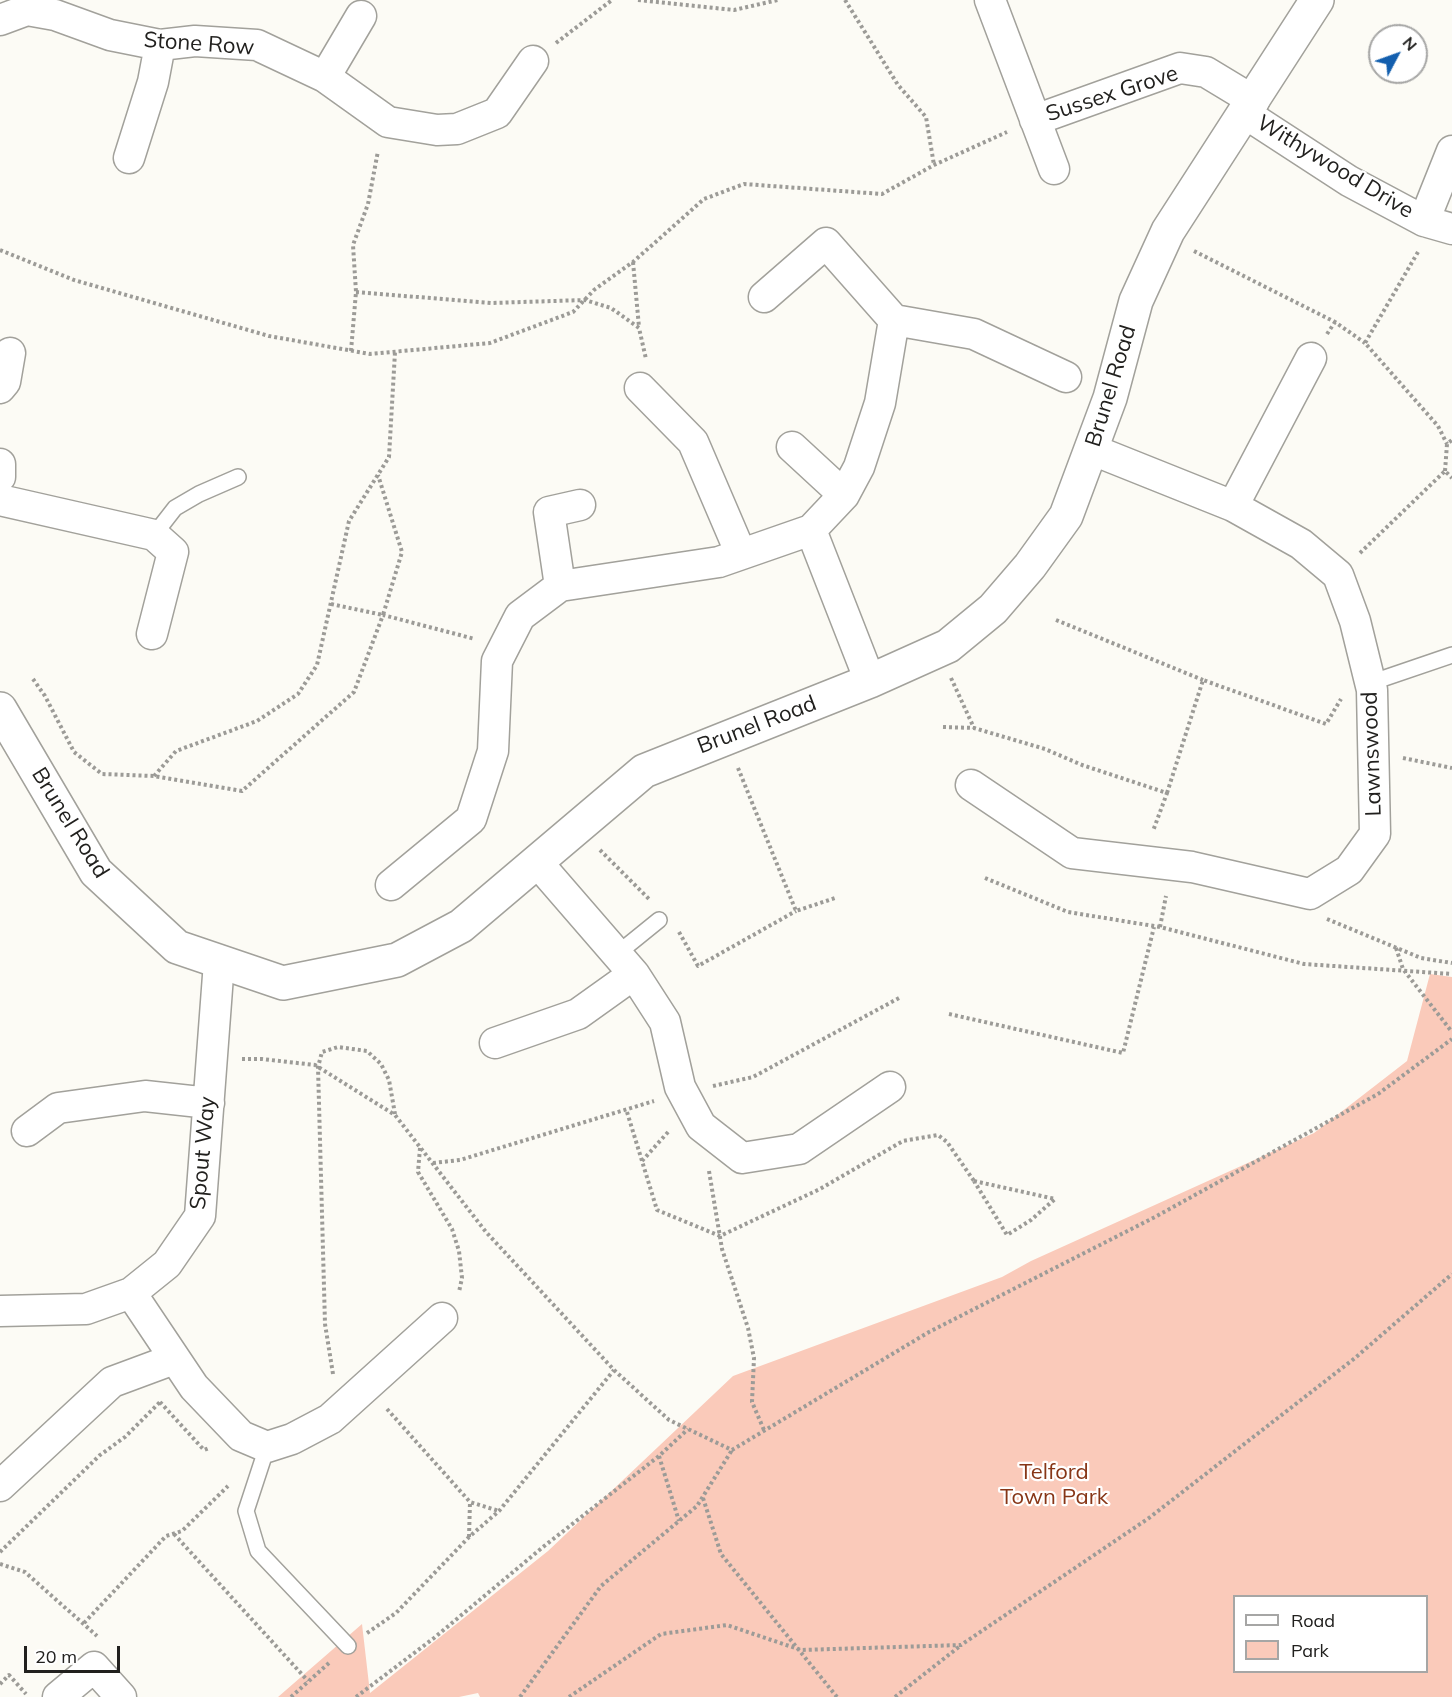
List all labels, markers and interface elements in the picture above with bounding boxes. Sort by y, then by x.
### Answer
north arrow [1368,24,1428,84]
street label: Stone Row [143,27,255,61]
text: N [1399,32,1422,55]
street label: Sussex Grove [1043,60,1181,128]
street label: Withywood Drive [1252,110,1418,224]
street label: Brunel Road [1080,322,1142,450]
street label: Brunel Road [694,690,820,760]
street label: Lawnswood [1357,691,1387,817]
street label: Brunel Road [26,763,114,883]
street label: Spout Way [185,1095,221,1211]
park label: Telford Town Park [1000,1459,1108,1510]
legend [1233,1595,1428,1673]
text: Road [1291,1609,1335,1632]
scale bar [27,1634,123,1672]
text: Park [1291,1639,1329,1662]
text: 20 m [35,1645,77,1668]

